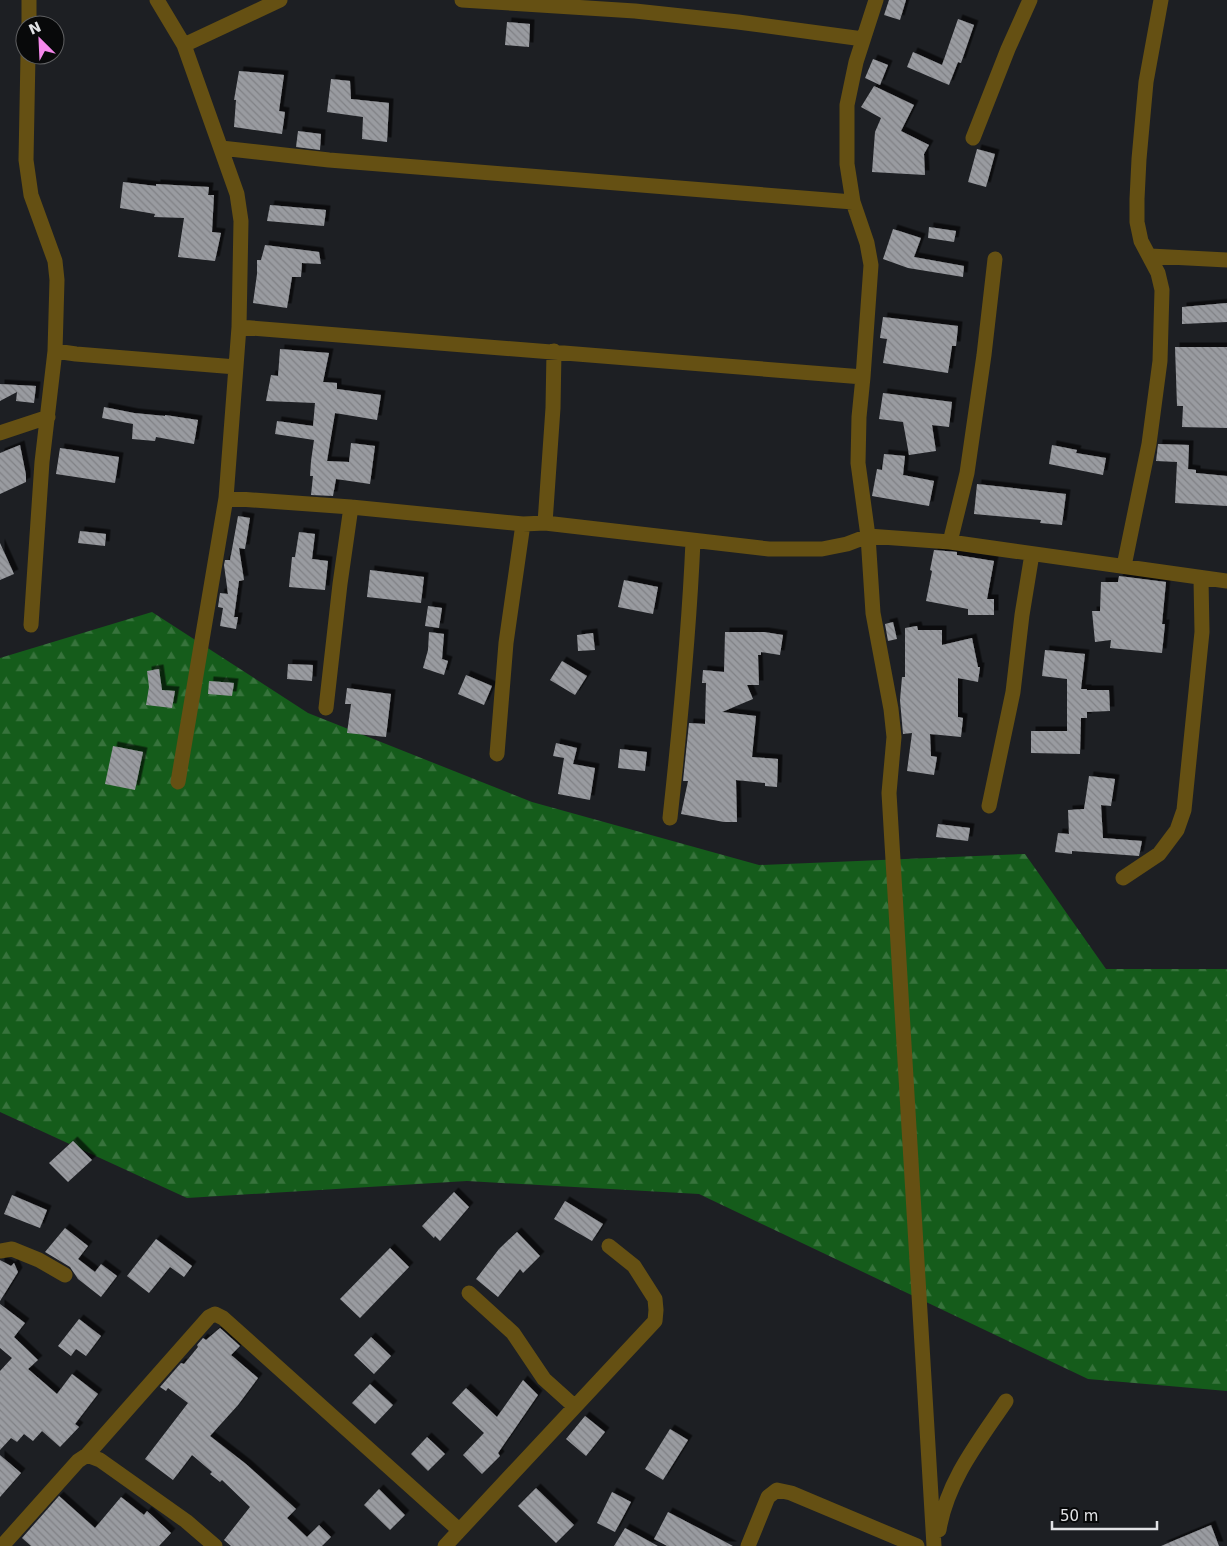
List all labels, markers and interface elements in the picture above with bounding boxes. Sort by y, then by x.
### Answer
north arrow [15,15,65,65]
text: N [26,18,43,38]
scale bar [1052,1498,1157,1530]
text: 50 m [1060,1507,1098,1525]

